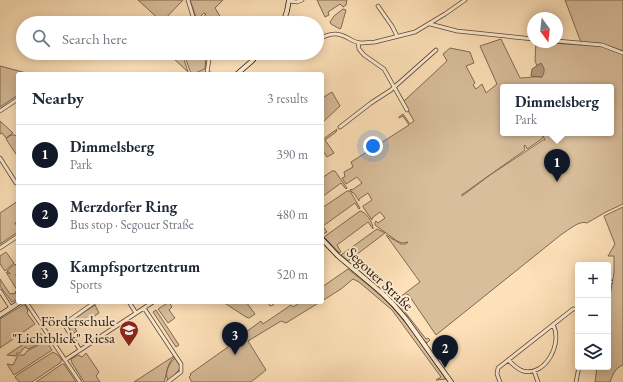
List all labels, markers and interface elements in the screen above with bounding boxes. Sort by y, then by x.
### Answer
north arrow [527,12,563,48]
search box [16,16,324,60]
icon: search [30,27,52,49]
text: Search here [62,29,127,48]
popup [500,84,614,136]
text: Nearby [32,87,84,109]
text: 3 results [267,90,308,107]
text: Dimmelsberg [515,92,599,111]
text: Park [515,111,537,128]
your location [363,136,383,156]
text: Dimmelsberg [70,137,154,156]
text: 1 [42,146,48,163]
text: 390 m [277,146,308,163]
pin: 1 [544,149,570,182]
text: Park [70,156,92,173]
text: Merzdorfer Ring [70,197,177,216]
text: 2 [42,206,48,223]
text: 480 m [277,206,308,223]
text: Bus stop · Segouer Straße [70,216,194,233]
street label: Segouer Straße [343,243,418,315]
text: Kampfsportzentrum [70,257,200,276]
map controls [575,262,611,370]
button: + [575,262,611,298]
text: 3 [42,266,48,283]
text: 520 m [277,266,308,283]
text: Sports [70,276,102,293]
button: − [575,298,611,334]
place label: Förderschule "Lichtblick" Riesa [12,311,115,347]
school or university icon: Förderschule "Lichtblick" Riesa [118,319,140,347]
pin: 3 [222,322,248,355]
button: layers [575,334,611,370]
pin: 2 [432,335,458,368]

